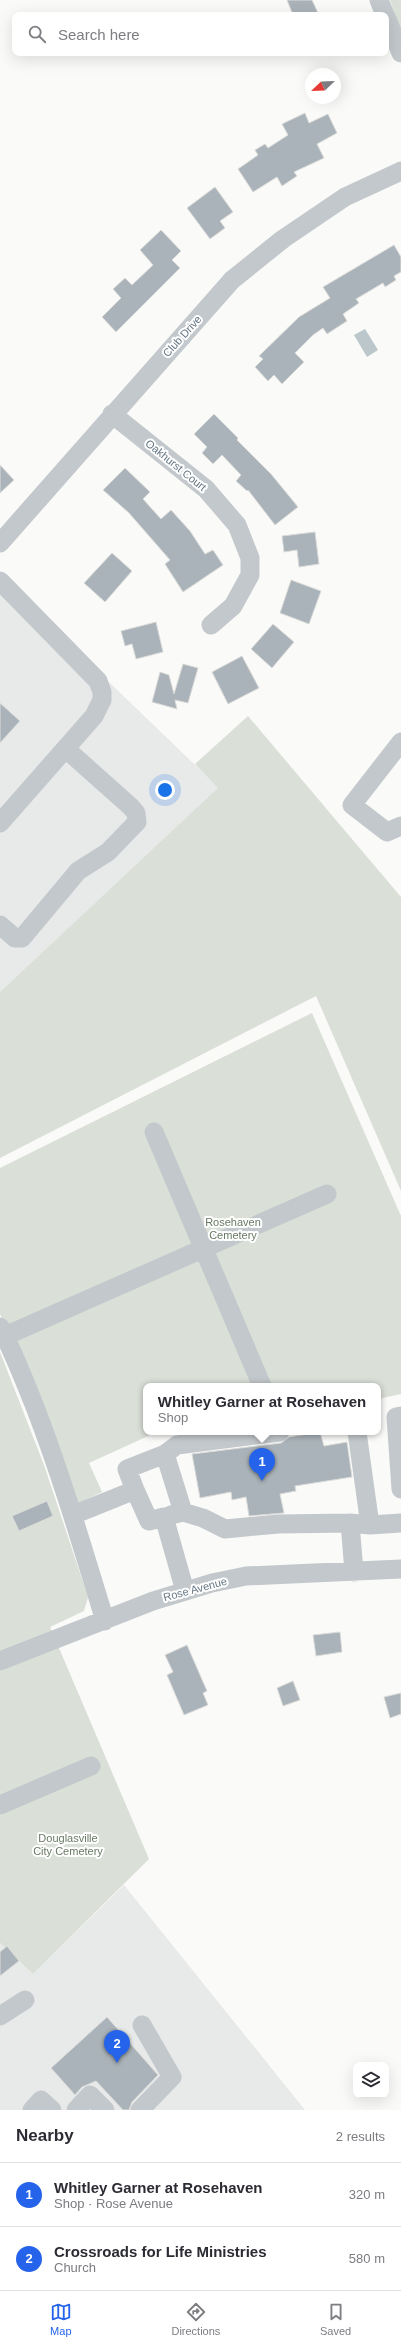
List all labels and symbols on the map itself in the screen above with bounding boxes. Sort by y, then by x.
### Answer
north arrow [305,68,341,104]
street label: Club Drive [160,313,204,359]
street label: Oakhurst Court [143,437,209,493]
your location [155,780,175,800]
park label: Rosehaven Cemetery [205,1216,261,1241]
pin: 1 [249,1448,275,1481]
street label: Rose Avenue [162,1575,228,1603]
park label: Douglasville City Cemetery [33,1832,103,1857]
pin: 2 [104,2030,130,2063]

